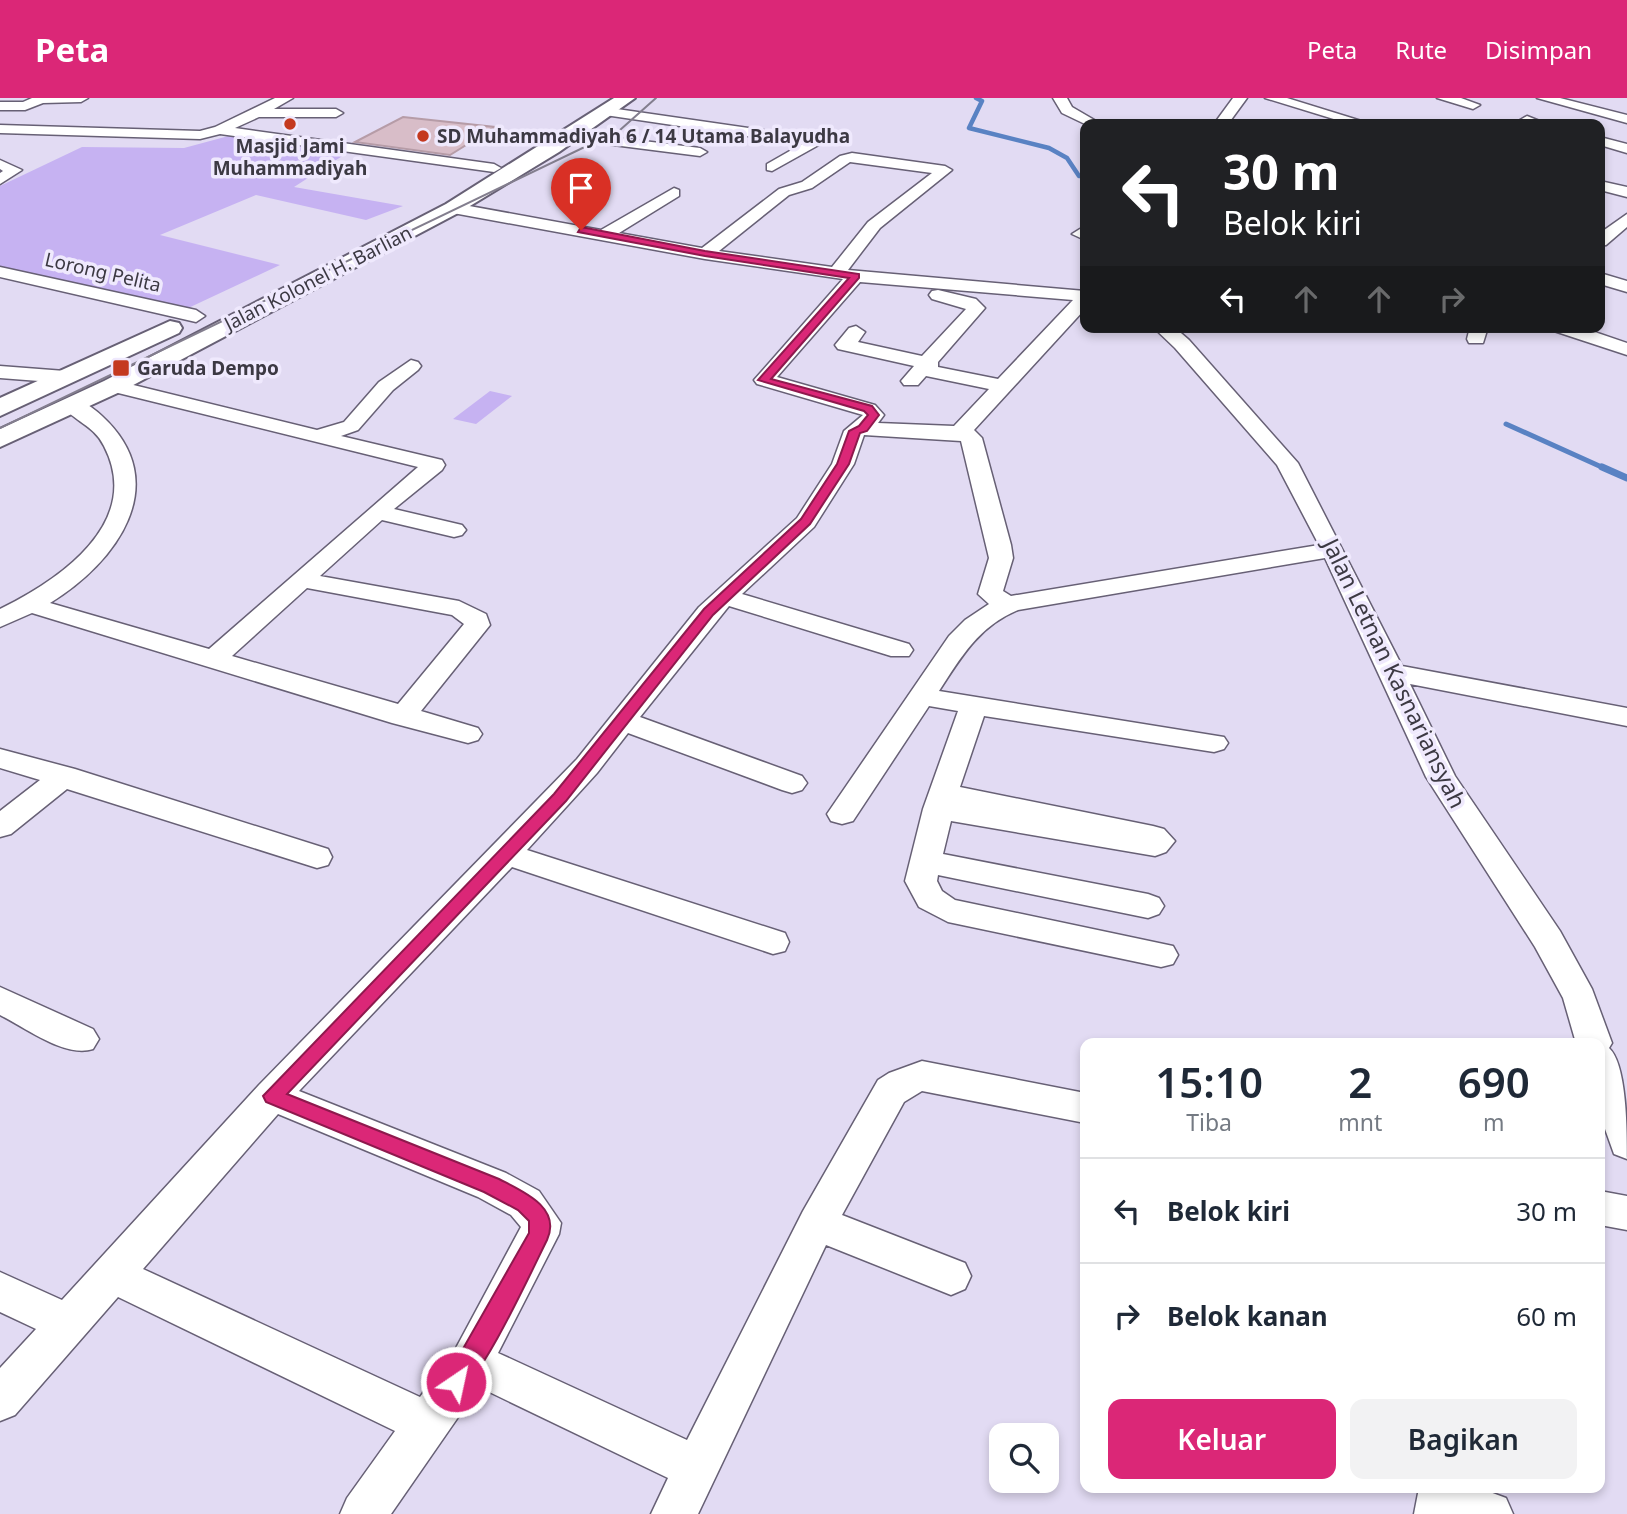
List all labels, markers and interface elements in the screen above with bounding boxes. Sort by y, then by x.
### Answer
text: Peta [35,27,109,72]
text: Peta [1307,33,1357,66]
text: Rute [1395,33,1447,66]
text: Disimpan [1485,33,1592,66]
marker: Masjid Jami Muhammadiyah [282,116,298,132]
place label: SD Muhammadiyah 6 / 14 Utama Balayudha [437,123,850,149]
marker: SD Muhammadiyah 6 / 14 Utama Balayudha [415,128,431,144]
place label: Masjid Jami Muhammadiyah [213,133,367,181]
text: 30 m [1223,138,1340,204]
icon: left [1108,147,1199,238]
pin [551,158,611,230]
icon: arrive [562,169,600,207]
text: Belok kiri [1223,201,1362,244]
street label: Jalan Kolonel H. Barlian [218,219,416,338]
street label: Lorong Pelita [42,246,164,298]
icon: left [1214,280,1252,318]
icon: ahead [1287,280,1325,318]
icon: ahead [1360,280,1398,318]
icon: right [1433,280,1471,318]
place label: Garuda Dempo [137,355,279,381]
marker: Garuda Dempo [111,358,131,378]
street label: Jalan Letnan Kasnariansyah [1315,531,1474,813]
text: 15:10 [1155,1053,1263,1110]
text: 2 [1348,1053,1372,1110]
text: 690 [1458,1053,1530,1110]
text: Tiba [1186,1106,1232,1138]
text: mnt [1338,1106,1382,1138]
text: m [1483,1106,1504,1138]
icon: left [1108,1192,1146,1230]
text: Belok kiri [1167,1193,1290,1229]
text: 30 m [1516,1193,1577,1229]
icon: right [1108,1297,1146,1335]
text: Belok kanan [1167,1298,1328,1334]
text: 60 m [1516,1298,1577,1334]
position arrow [419,1345,493,1419]
button: Keluar [1108,1399,1336,1479]
button: Bagikan [1350,1399,1577,1479]
map controls [989,1423,1059,1493]
button: search [989,1423,1059,1493]

